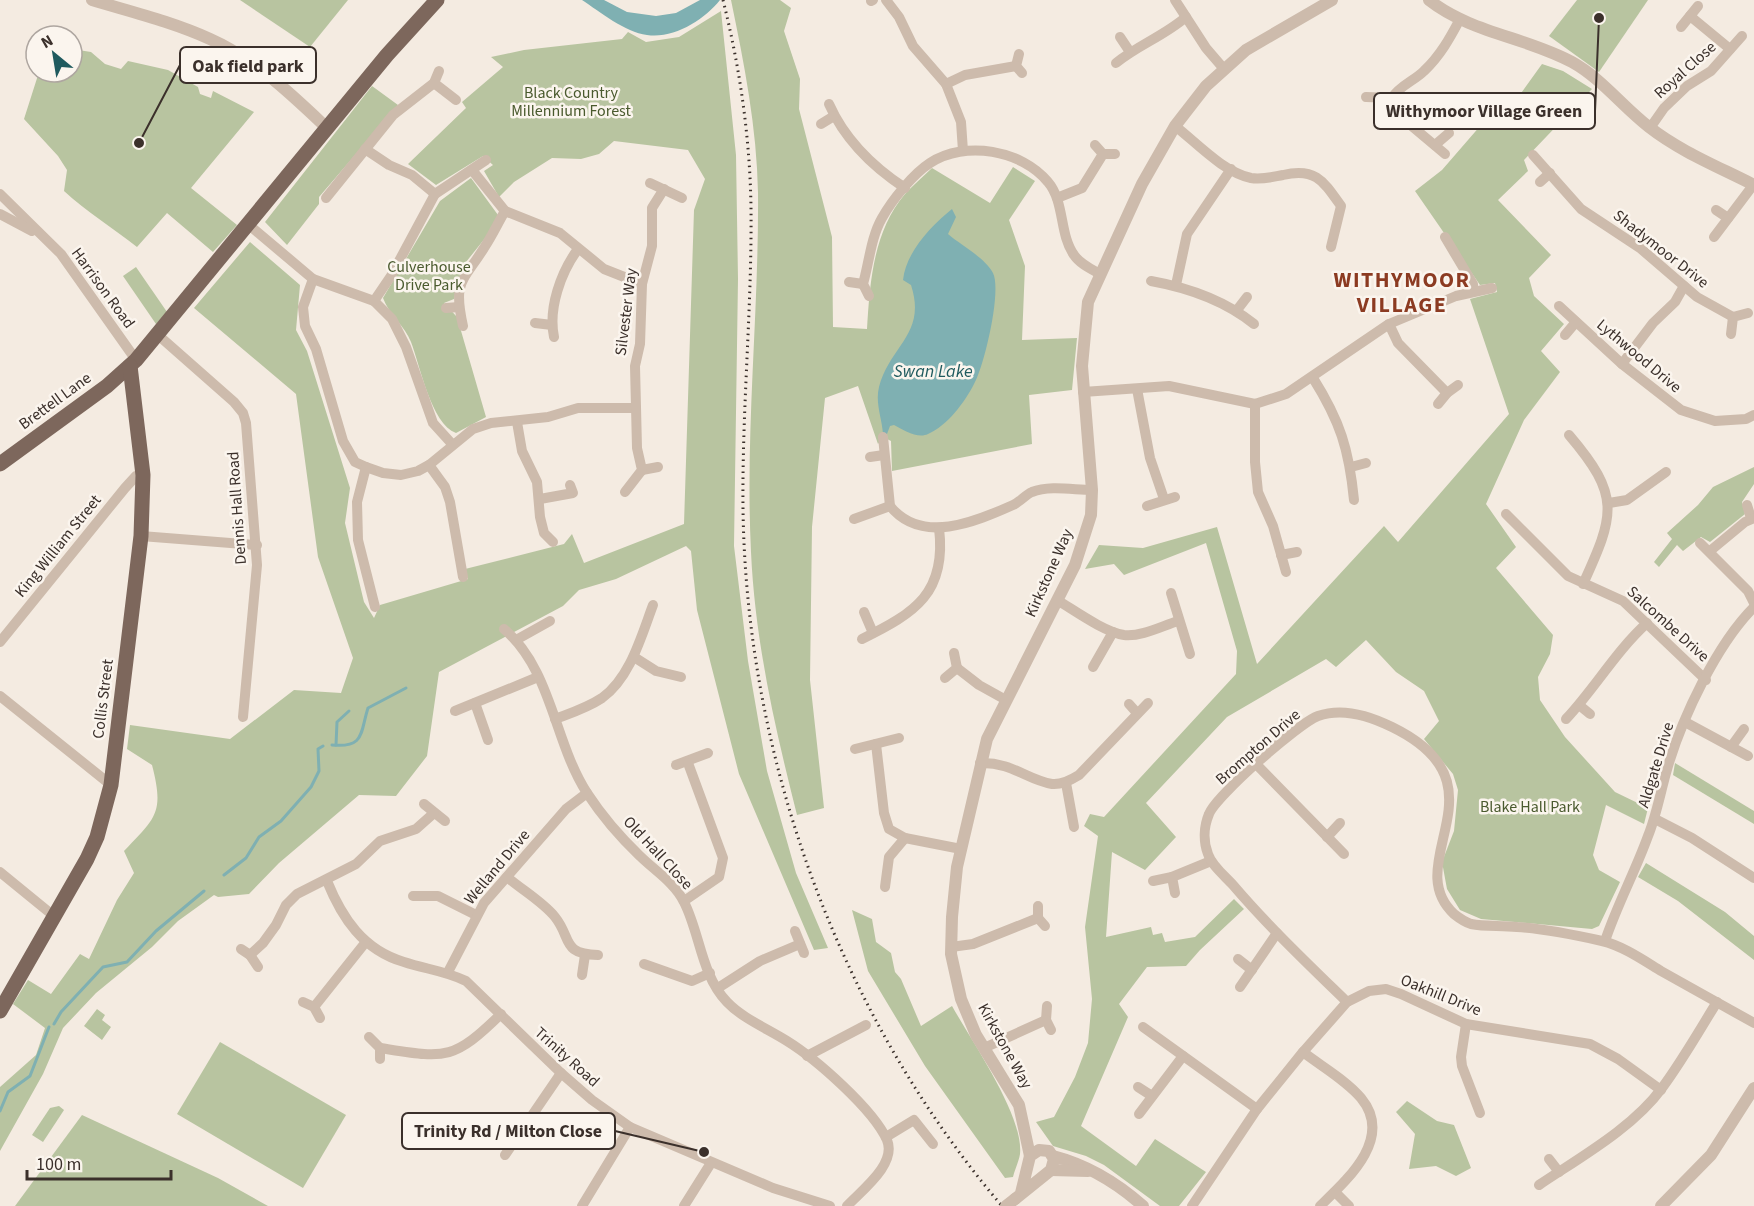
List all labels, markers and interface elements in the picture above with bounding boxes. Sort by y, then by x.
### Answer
north arrow [24,24,84,84]
text: N [37,30,57,54]
street label: Royal Close [1649,36,1721,104]
callout: Oak field park [180,47,316,83]
text: Oak field park [192,54,304,79]
park label: Black Country Millennium Forest [511,82,631,122]
callout: Withymoor Village Green [1374,93,1595,129]
text: Withymoor Village Green [1386,99,1582,124]
street label: Shadymoor Drive [1609,205,1713,293]
street label: Harrison Road [66,243,140,333]
park label: Culverhouse Drive Park [387,256,471,296]
district label: WITHYMOOR VILLAGE [1334,264,1470,321]
street label: Silvester Way [610,266,642,357]
street label: Lythwood Drive [1592,314,1686,398]
water label: Swan Lake [893,359,973,384]
street label: Brettell Lane [14,367,96,435]
street label: Dennis Hall Road [222,451,252,565]
street label: King William Street [10,489,107,602]
street label: Kirkstone Way [1020,525,1079,621]
street label: Salcombe Drive [1622,581,1714,667]
street label: Collis Street [87,657,119,740]
street label: Brompton Drive [1211,704,1305,790]
street label: Aldgate Drive [1633,720,1679,810]
park label: Blake Hall Park [1480,796,1580,818]
street label: Old Hall Close [618,811,698,895]
street label: Welland Drive [459,825,535,909]
street label: Oakhill Drive [1397,969,1485,1021]
street label: Kirkstone Way [972,999,1038,1093]
street label: Trinity Road [530,1022,604,1092]
callout: Trinity Rd / Milton Close [402,1113,615,1149]
text: Trinity Rd / Milton Close [414,1119,602,1144]
scale bar [27,1143,171,1181]
text: 100 m [36,1152,81,1177]

